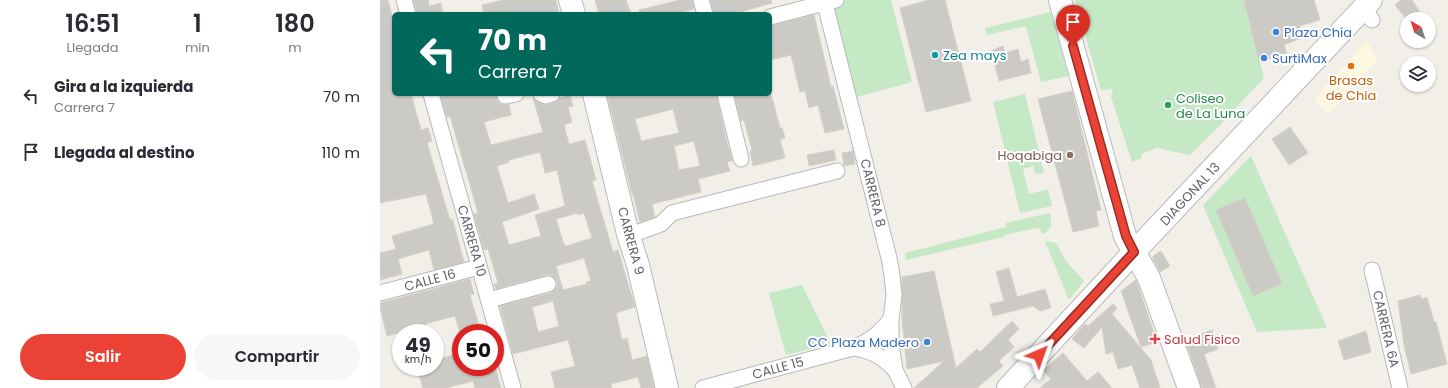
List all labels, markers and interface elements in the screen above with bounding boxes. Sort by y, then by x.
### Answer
pin [1056,5,1090,46]
text: 16:51 [65,7,120,40]
text: 1 [193,7,202,40]
text: 180 [275,7,315,40]
icon: arrive [1062,11,1084,33]
north arrow [1400,12,1436,48]
map controls [1400,12,1436,92]
text: 70 m [478,21,547,60]
place label: Plaza Chía [1284,23,1352,42]
marker: Plaza Chía [1271,27,1281,37]
icon: left [412,28,464,80]
text: Llegada [66,38,119,57]
text: min [185,38,210,57]
text: m [288,38,302,57]
place label: Zea mays [943,46,1007,65]
place label: SurtiMax [1272,49,1328,68]
marker: Zea mays [930,50,940,60]
marker: SurtiMax [1259,53,1269,63]
button: layers [1400,56,1436,92]
text: Carrera 7 [478,59,562,84]
marker: Brasas de Chia [1346,61,1356,71]
place label: Brasas de Chia [1326,71,1376,105]
text: Gira a la izquierda [54,76,193,97]
icon: left [20,85,42,107]
text: 70 m [323,86,360,107]
place label: Coliseo de La Luna [1176,89,1245,123]
text: Carrera 7 [54,98,115,117]
marker: Coliseo de La Luna [1163,100,1173,110]
icon: arrive [20,141,42,163]
text: Llegada al destino [54,142,195,163]
text: 110 m [322,142,360,163]
place label: Hoqabiga [998,146,1062,165]
marker: Hoqabiga [1065,150,1075,160]
street label: CARRERA 8 [855,157,891,229]
street label: DIAGONAL 13 [1156,158,1224,230]
street label: CARRERA 10 [453,203,491,279]
street label: CARRERA 9 [613,205,649,277]
street label: CALLE 16 [402,264,458,296]
street label: CARRERA 6A [1368,289,1404,370]
speed limit sign: 50 [452,324,504,376]
place label: Salud Fisico [1164,330,1240,349]
text: 49 [405,331,431,359]
place label: CC Plaza Madero [808,333,919,352]
marker: Salud Fisico [1149,333,1161,345]
button: Salir [20,334,186,380]
button: Compartir [194,334,360,380]
position arrow [1018,334,1060,376]
marker: CC Plaza Madero [922,337,932,347]
text: km/h [405,352,431,367]
street label: CALLE 15 [750,352,806,384]

